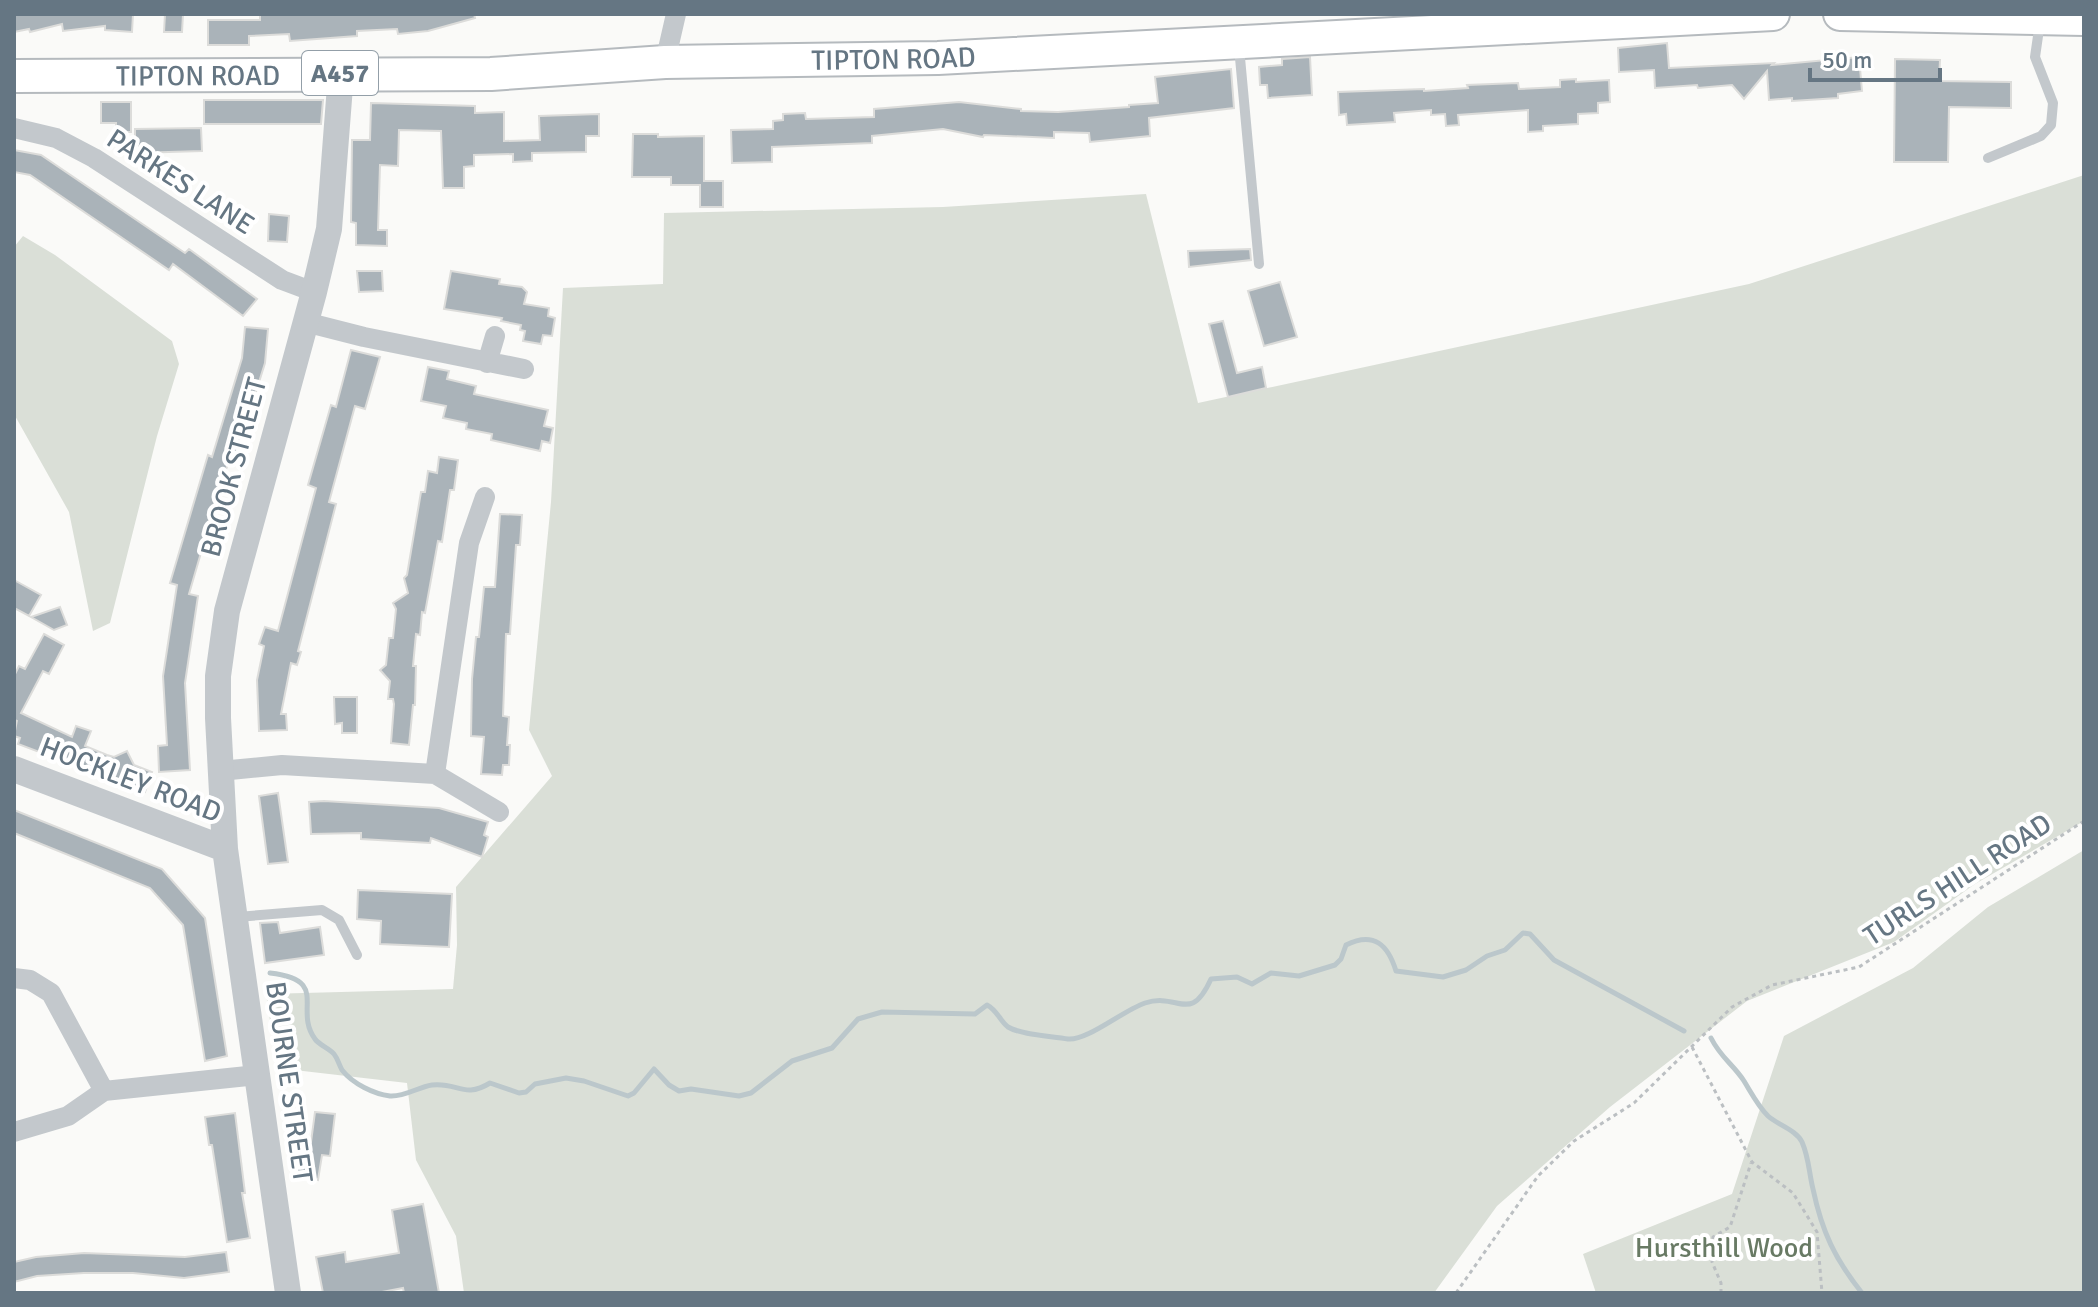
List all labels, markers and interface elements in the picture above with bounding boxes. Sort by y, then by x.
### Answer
scale bar [1810,32,1940,82]
street label: TIPTON ROAD [811,40,977,78]
text: 50 m [1822,45,1872,75]
road number: A457 [302,51,378,95]
street label: TIPTON ROAD [116,59,280,94]
street label: PARKES LANE [100,122,260,242]
street label: BROOK STREET [194,374,274,560]
street label: HOCKLEY ROAD [35,730,226,830]
street label: TURLS HILL ROAD [1857,806,2058,953]
street label: BOURNE STREET [258,979,320,1185]
park label: Hursthill Wood [1635,1231,1813,1265]

